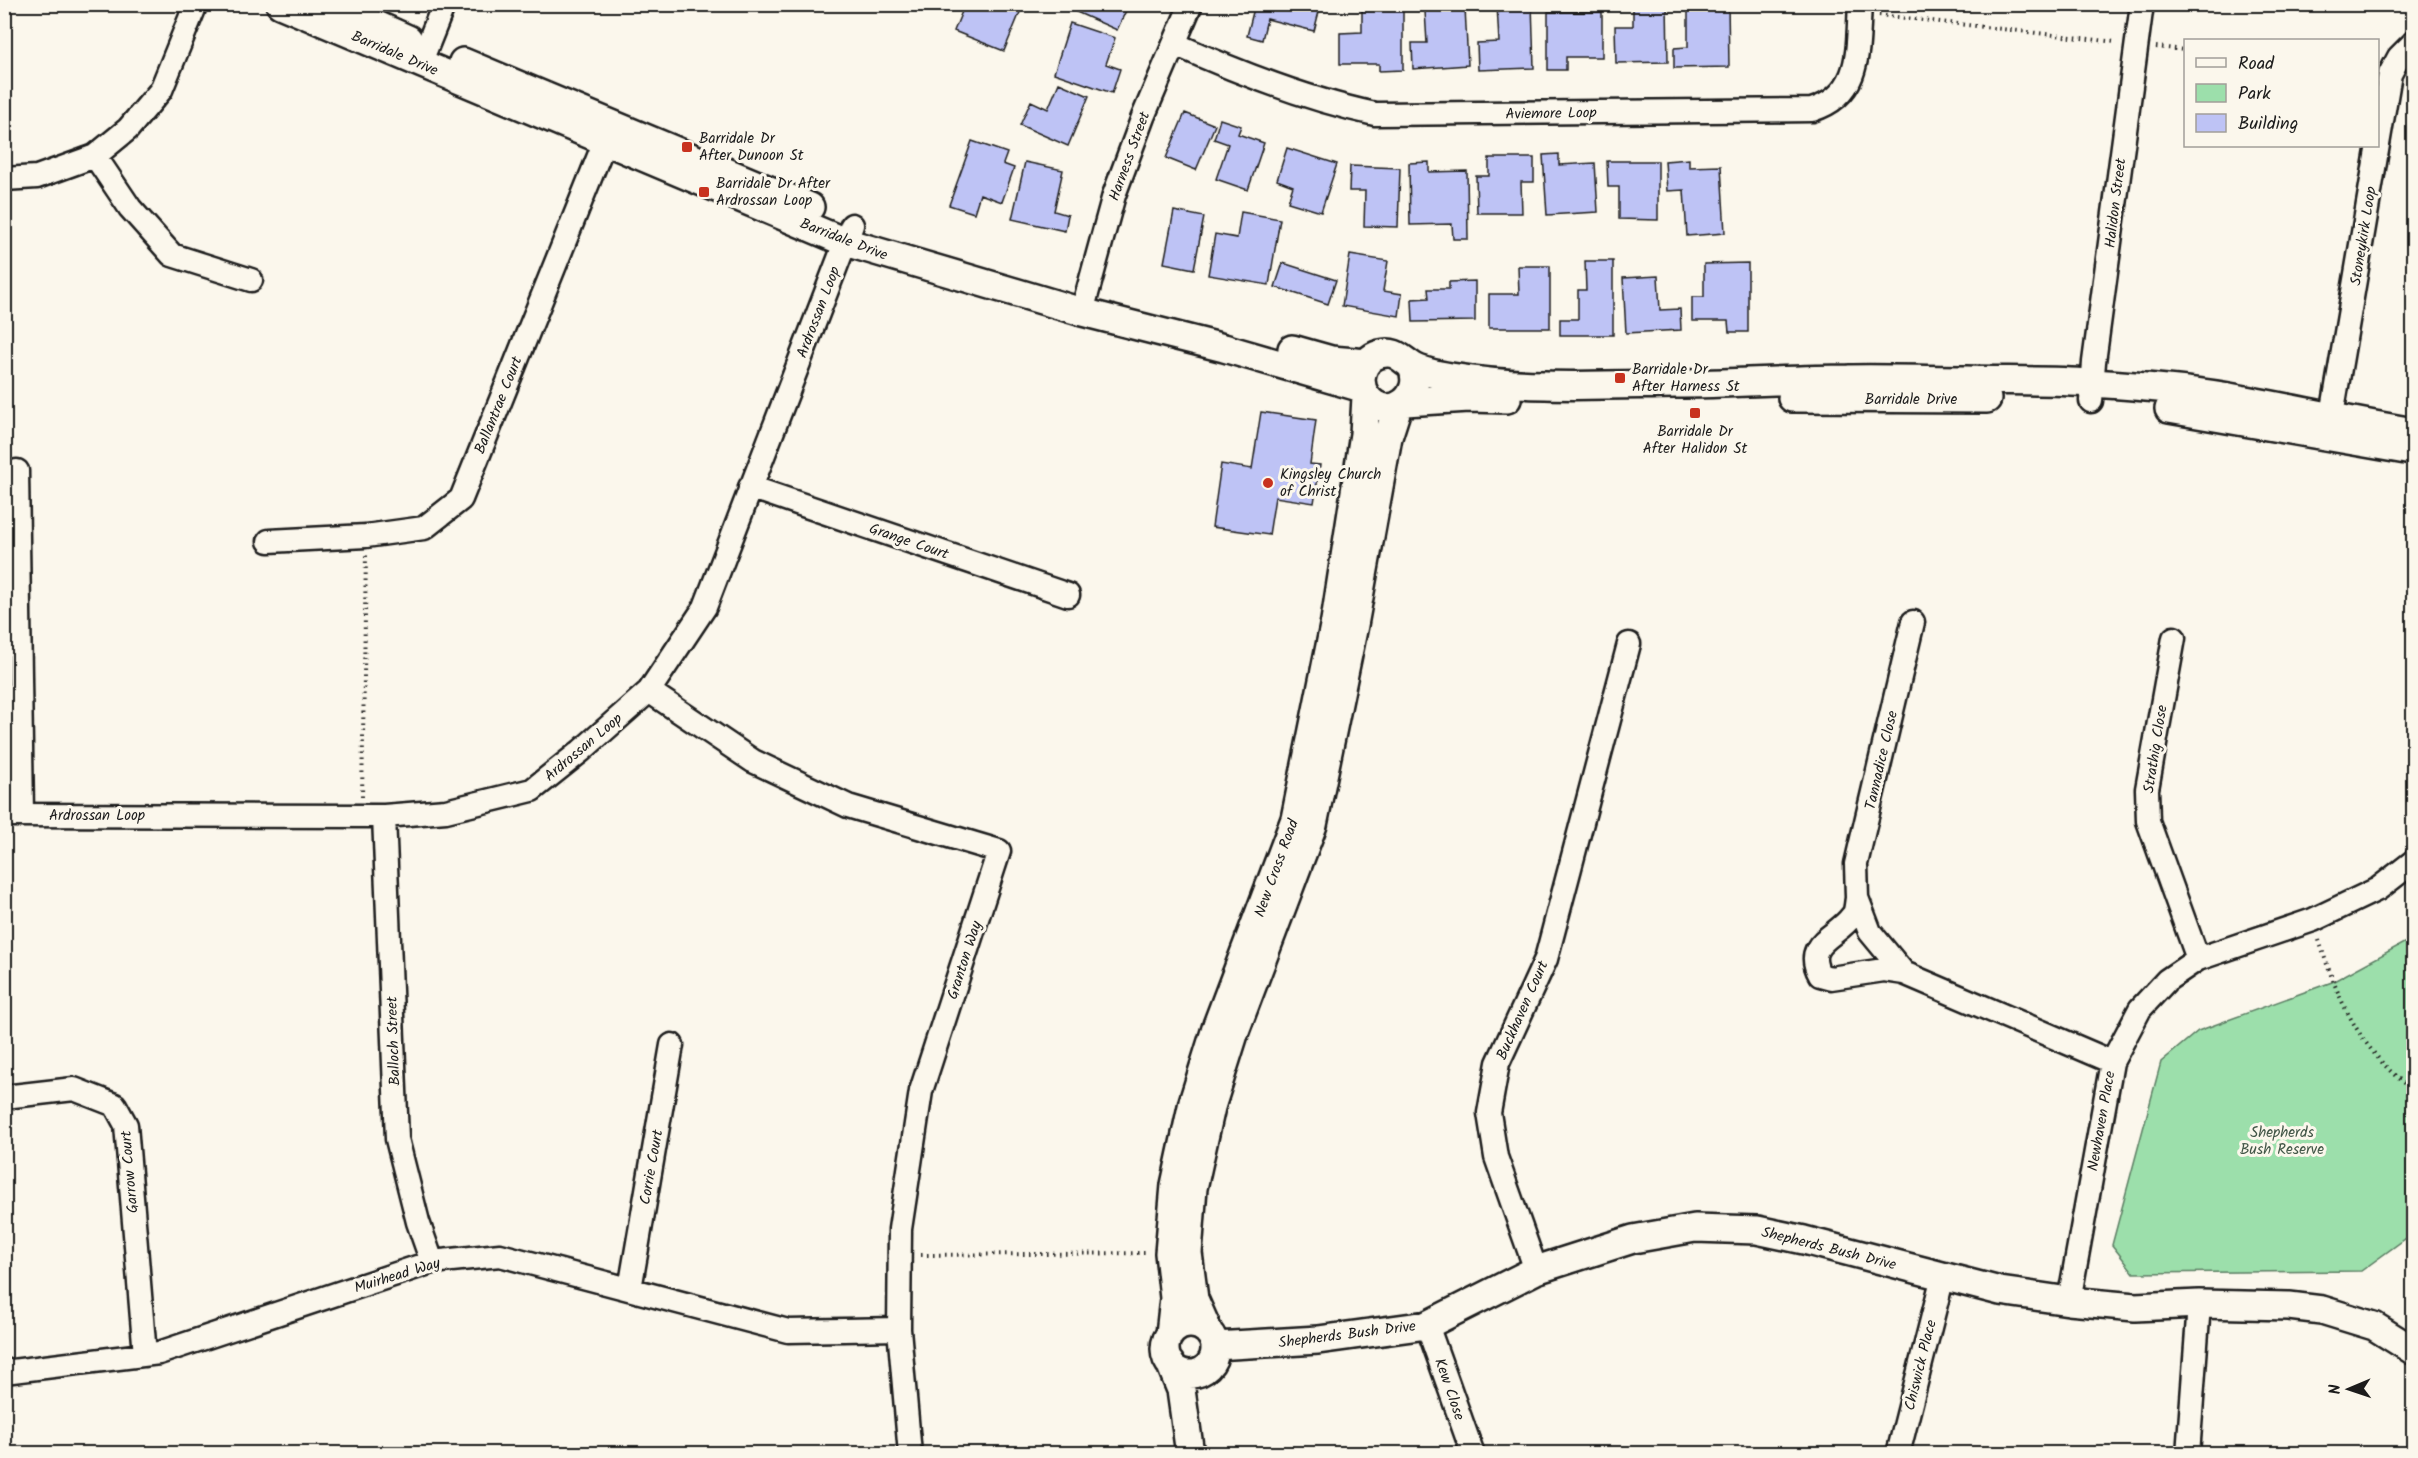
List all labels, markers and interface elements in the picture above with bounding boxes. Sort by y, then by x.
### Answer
street label: Barridale Drive [347,25,442,83]
legend [2184,39,2379,147]
text: Road [2238,50,2275,79]
text: Park [2238,80,2271,109]
street label: Aviemore Loop [1505,101,1597,127]
street label: Harness Street [1103,108,1157,204]
text: Building [2238,110,2298,139]
place label: Barridale Dr After Dunoon St [699,127,804,168]
marker: Barridale Dr After Dunoon St [680,140,694,154]
street label: Halidon Street [2099,156,2133,250]
place label: Barridale Dr After Ardrossan Loop [716,172,831,213]
marker: Barridale Dr After Ardrossan Loop [697,185,711,199]
street label: Stoneykirk Loop [2344,185,2384,287]
street label: Barridale Drive [796,212,891,268]
street label: Ardrossan Loop [791,263,847,362]
street label: Ballantrae Court [468,353,529,458]
place label: Barridale Dr After Harness St [1632,358,1740,399]
marker: Barridale Dr After Harness St [1613,371,1627,385]
street label: Barridale Drive [1865,388,1957,412]
marker: Barridale Dr After Halidon St [1688,406,1702,420]
place label: Barridale Dr After Halidon St [1643,420,1748,461]
place label: Kingsley Church of Christ [1280,463,1381,504]
marker: Kingsley Church of Christ [1261,476,1275,490]
street label: Grange Court [866,517,952,567]
street label: Strathig Close [2137,703,2175,795]
street label: Ardrossan Loop [539,708,628,788]
street label: Tannadice Close [1859,708,1905,812]
street label: Ardrossan Loop [49,804,145,828]
street label: New Cross Road [1248,816,1306,921]
street label: Granton Way [941,917,989,1003]
street label: Buckhaven Court [1490,957,1556,1064]
street label: Balloch Street [380,996,408,1086]
street label: Newhaven Place [2081,1069,2123,1173]
park label: Shepherds Bush Reserve [2240,1121,2324,1162]
street label: Corrie Court [634,1128,670,1207]
street label: Garrow Court [114,1129,146,1214]
street label: Shepherds Bush Drive [1759,1221,1899,1277]
street label: Muirhead Way [351,1251,444,1300]
street label: Shepherds Bush Drive [1277,1315,1417,1355]
street label: Chiswick Place [1898,1317,1944,1413]
street label: Kew Close [1427,1355,1471,1424]
north arrow [2319,1359,2379,1419]
text: N [2323,1384,2348,1395]

